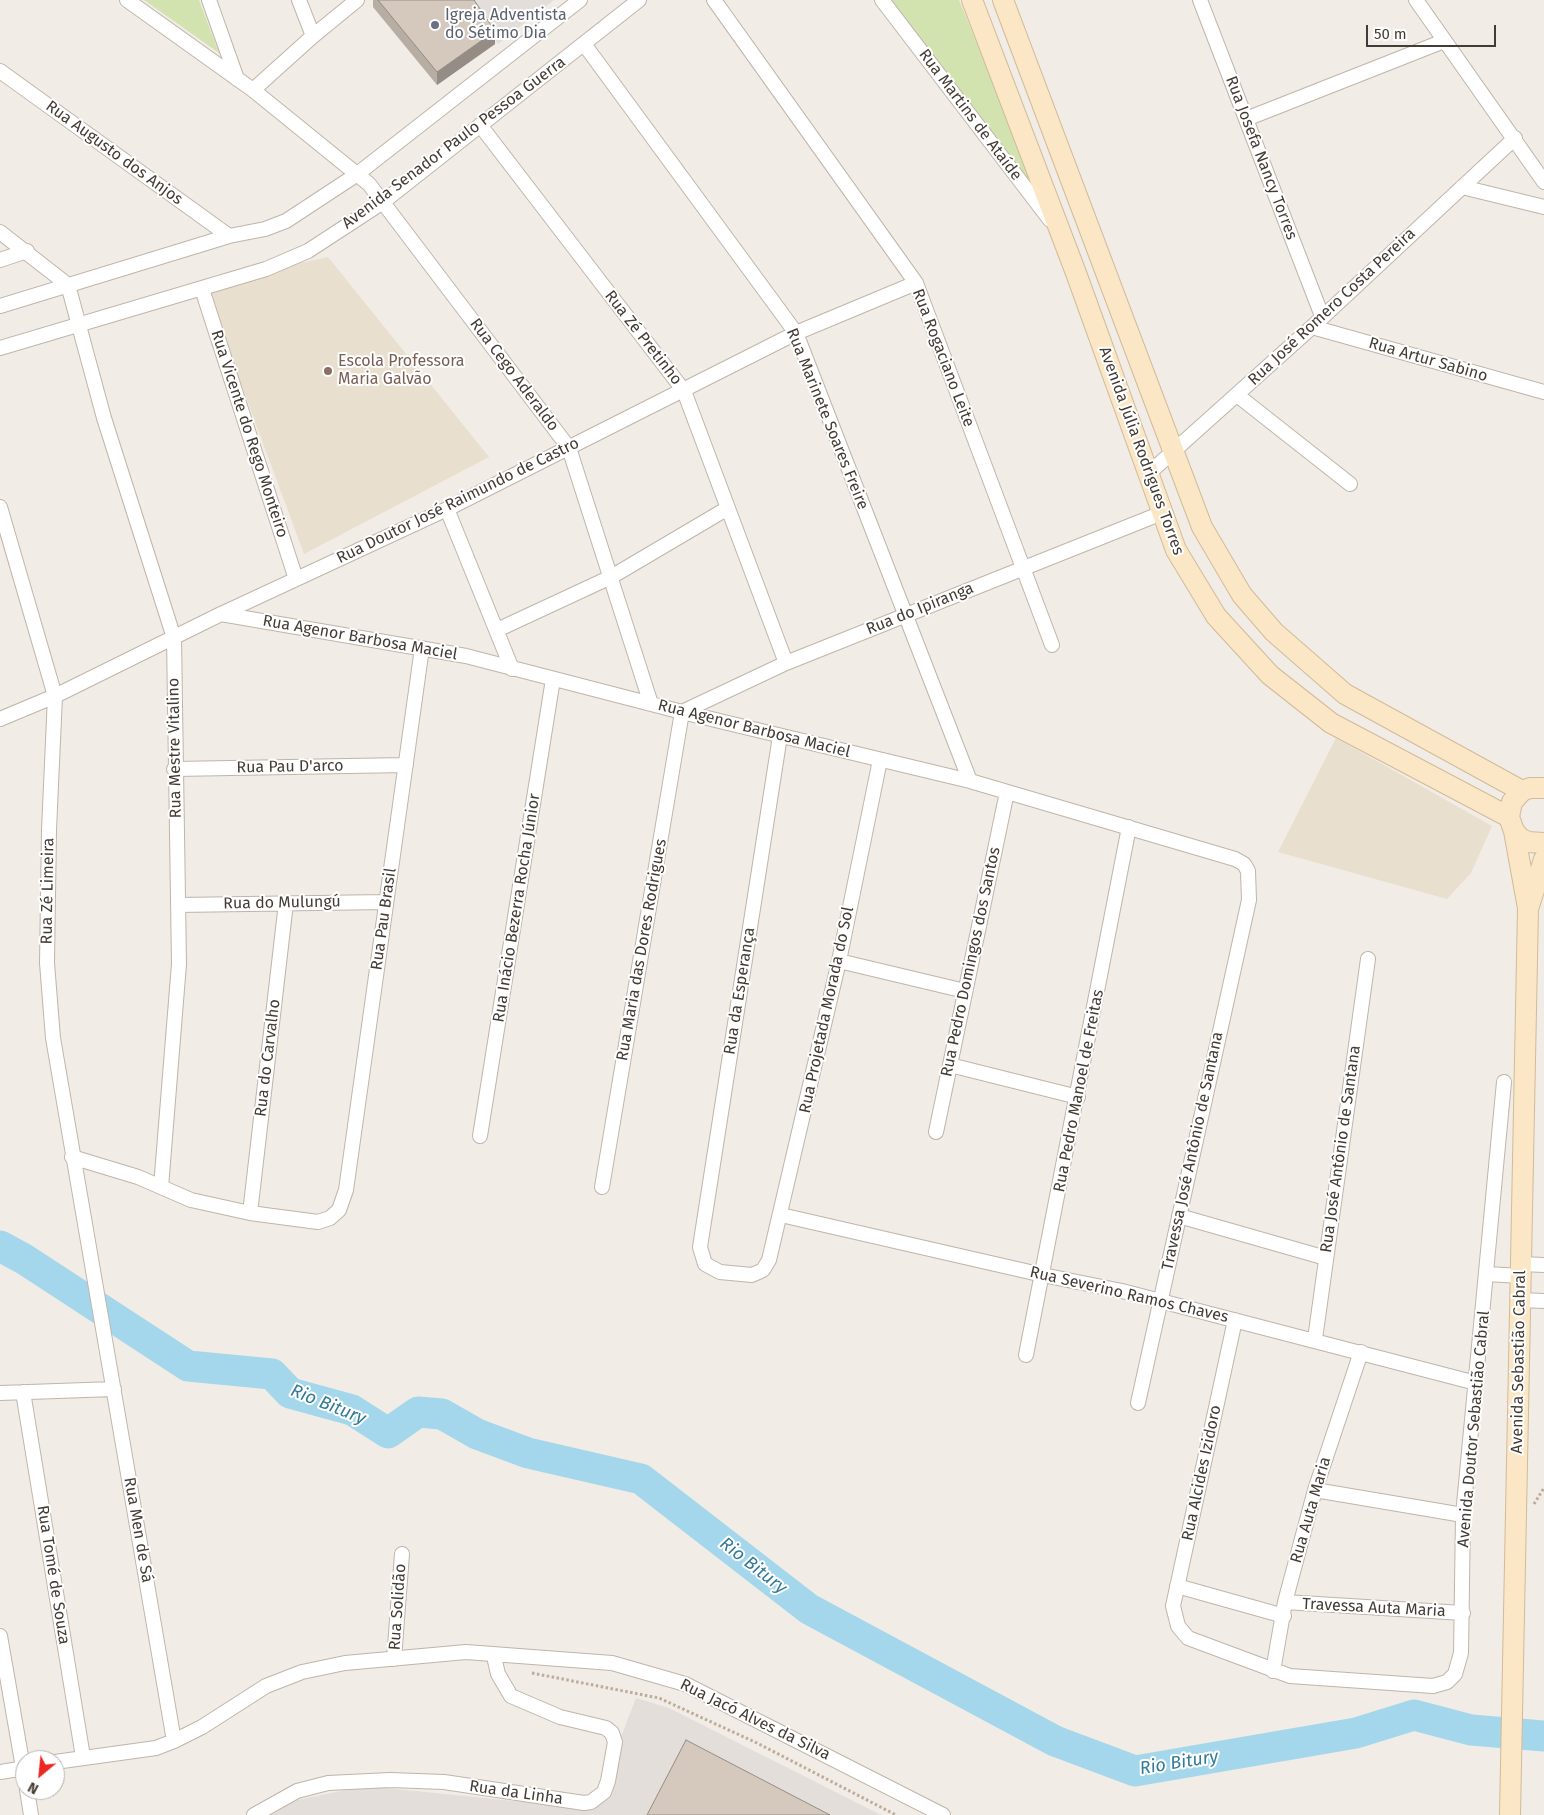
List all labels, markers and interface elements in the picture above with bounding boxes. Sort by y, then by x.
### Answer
place label: Igreja Adventista do Sétimo Dia [445,6,567,44]
scale bar [1369,15,1499,47]
marker: Igreja Adventista do Sétimo Dia [429,19,441,31]
text: 50 m [1374,25,1407,43]
street label: Rua Martins de Ataíde [914,46,1026,184]
street label: Avenida Senador Paulo Pessoa Guerra [339,53,569,233]
street label: Rua Josefa Nancy Torres [1221,73,1301,243]
street label: Rua Augusto dos Anjos [42,97,186,209]
street label: Rua José Romero Costa Pereira [1244,224,1420,390]
street label: Rua Rogaciano Leite [908,286,978,430]
street label: Rua Zé Pretinho [600,287,686,389]
street label: Rua Cego Aderaldo [465,315,563,435]
street label: Rua Marinete Soares Freire [782,326,872,512]
street label: Rua Vicente do Rego Monteiro [206,328,292,540]
street label: Rua Artur Sabino [1366,334,1490,386]
street label: Avenida Júlia Rodrigues Torres [1094,344,1188,558]
place label: Escola Professora Maria Galvão [338,352,465,390]
marker: Escola Professora Maria Galvão [322,365,334,377]
street label: Rua Doutor José Raimundo de Castro [334,434,582,568]
street label: Rua do Ipiranga [863,579,977,639]
street label: Rua Agenor Barbosa Maciel [261,611,459,665]
street label: Rua Mestre Vitalino [164,678,186,818]
street label: Rua Agenor Barbosa Maciel [656,696,852,762]
street label: Rua Pau D'arco [236,756,344,778]
street label: Rua Inácio Bezerra Rocha Júnior [489,792,545,1024]
street label: Rua Zé Limeira [37,838,59,944]
street label: Rua Maria das Dores Rodrigues [613,838,671,1062]
street label: Rua Pedro Domingos dos Santos [937,845,1005,1079]
street label: Rua Pau Brasil [367,867,401,971]
street label: Rua do Mulungú [223,892,341,914]
street label: Rua Projetada Morada do Sol [796,905,858,1115]
street label: Rua da Esperança [720,926,760,1056]
street label: Rua Pedro Manoel de Freitas [1050,988,1108,1194]
street label: Rua do Carvalho [251,998,285,1118]
street label: Travessa José Antônio de Santana [1158,1030,1228,1272]
street label: Rua José Antônio de Santana [1317,1044,1365,1254]
street label: Rua Severino Ramos Chaves [1028,1263,1230,1327]
street label: Avenida Sebastião Cabral [1508,1270,1530,1454]
street label: Avenida Doutor Sebastião Cabral [1454,1310,1494,1548]
water label: Rio Bitury [287,1380,369,1430]
street label: Rua Alcides Izidoro [1178,1403,1226,1543]
street label: Rua Auta Maria [1287,1455,1335,1565]
street label: Rua Men de Sá [119,1476,157,1584]
street label: Rua Tomé de Souza [33,1504,73,1646]
water label: Rio Bitury [715,1533,791,1599]
street label: Rua Solidão [385,1563,411,1651]
street label: Travessa Auta Maria [1302,1595,1446,1621]
street label: Rua Jacó Alves da Silva [677,1675,833,1765]
water label: Rio Bitury [1138,1746,1220,1780]
north arrow [15,1750,65,1800]
street label: Rua da Linha [468,1777,564,1809]
text: N [25,1778,41,1797]

